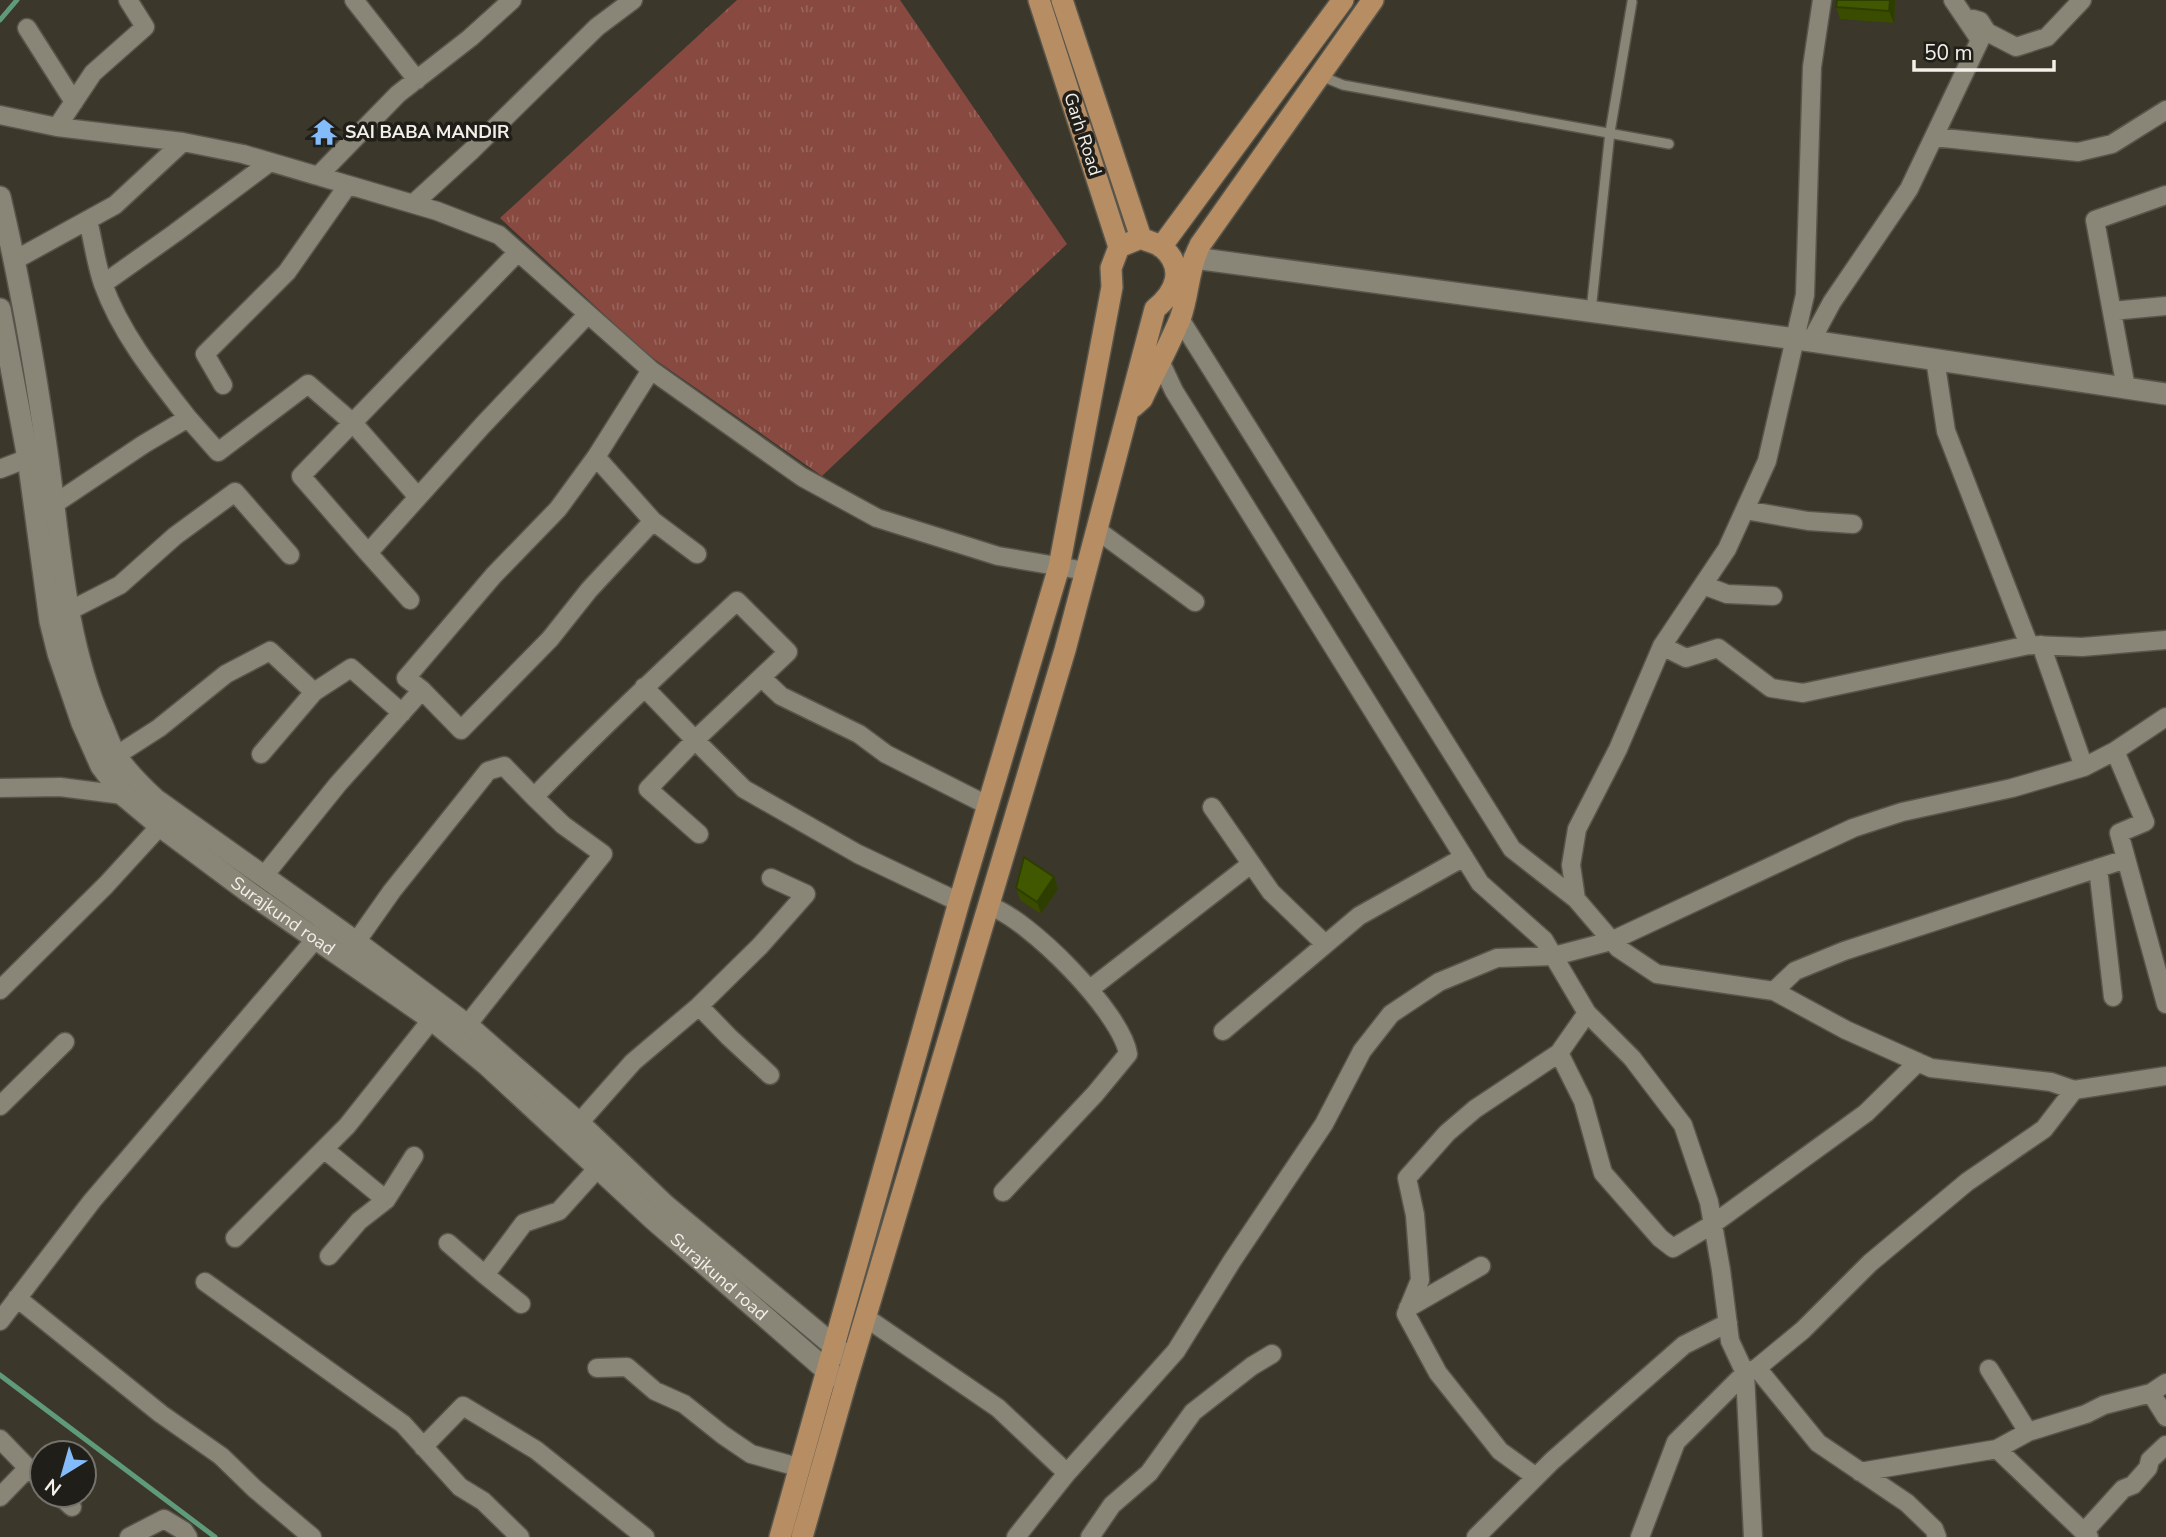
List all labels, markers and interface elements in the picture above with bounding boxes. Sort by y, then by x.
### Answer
scale bar [1914,28,2054,72]
text: 50 m [1924,39,1973,67]
street label: Garh Road [1058,90,1108,178]
temple icon: SAI BABA MANDIR [309,117,339,147]
place label: SAI BABA MANDIR [345,120,510,144]
street label: Surajkund road [226,871,340,961]
street label: Surajkund road [665,1227,773,1326]
north arrow [28,1439,98,1509]
text: N [40,1472,67,1501]

